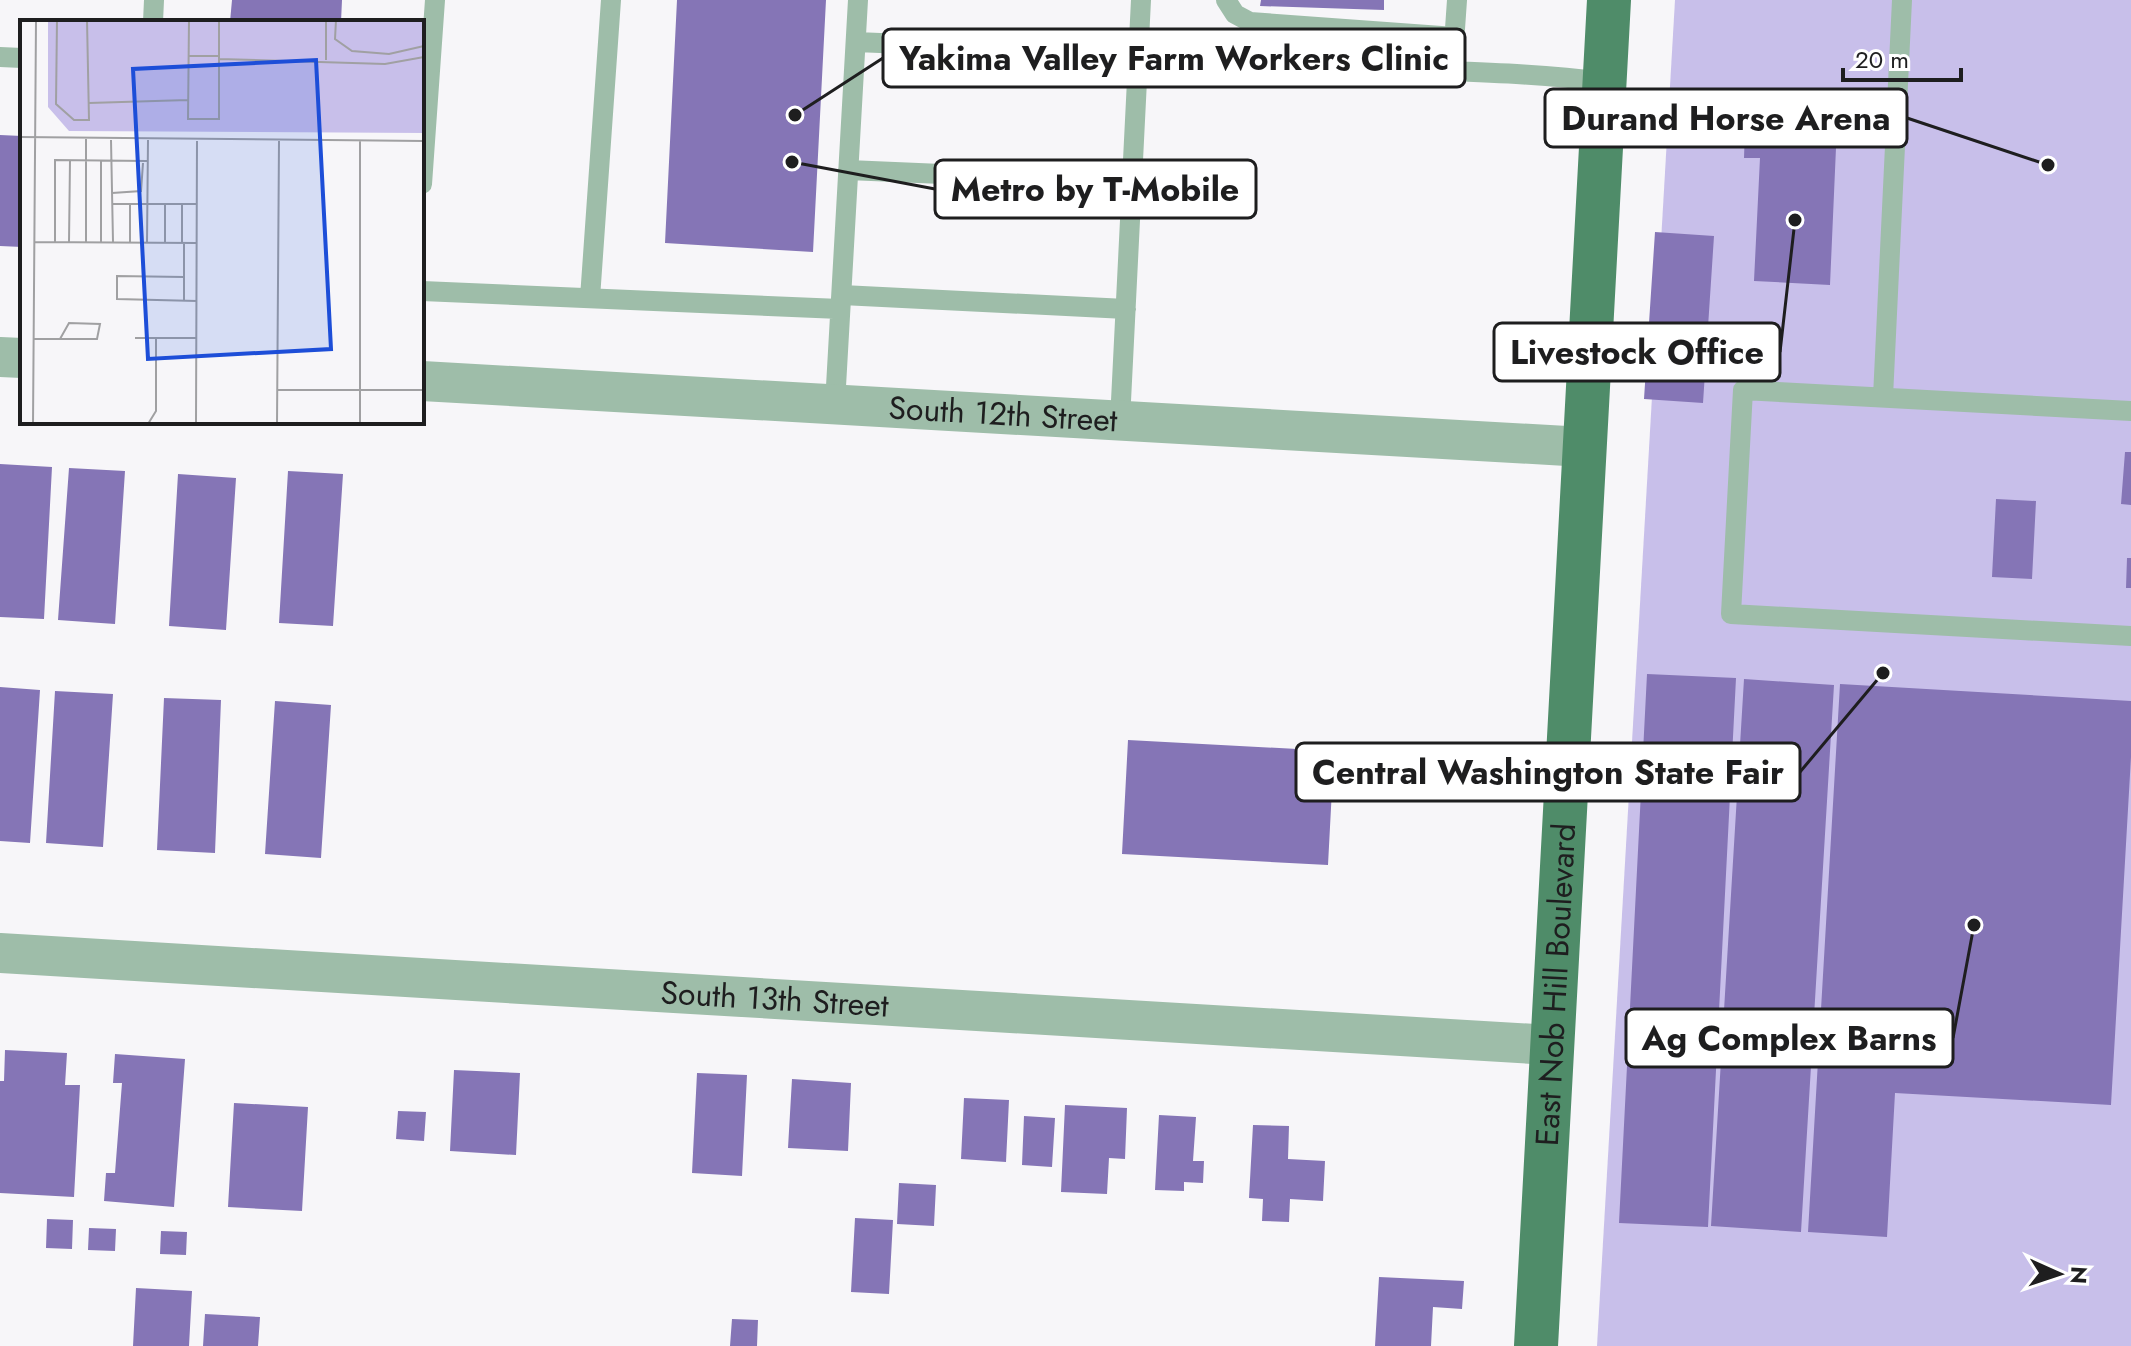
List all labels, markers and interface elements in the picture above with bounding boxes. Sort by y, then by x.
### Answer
inset map [20,20,424,424]
callout: Yakima Valley Farm Workers Clinic [883,29,1465,87]
scale bar [1843,32,1961,82]
text: Yakima Valley Farm Workers Clinic [898,34,1449,83]
text: 20 m [1855,42,1909,77]
callout: Durand Horse Arena [1545,89,1907,147]
text: Durand Horse Arena [1561,94,1891,143]
callout: Metro by T-Mobile [935,160,1256,218]
text: Metro by T-Mobile [951,165,1239,214]
callout: Livestock Office [1494,323,1780,381]
text: Livestock Office [1510,328,1764,377]
street label: South 12th Street [887,385,1119,443]
callout: Central Washington State Fair [1296,743,1800,801]
text: Central Washington State Fair [1312,748,1784,797]
street label: East Nob Hill Boulevard [1524,822,1587,1147]
street label: South 13th Street [659,969,890,1029]
callout: Ag Complex Barns [1626,1009,1953,1067]
text: Ag Complex Barns [1640,1014,1937,1063]
north arrow [2019,1234,2099,1314]
text: N [2063,1265,2095,1285]

